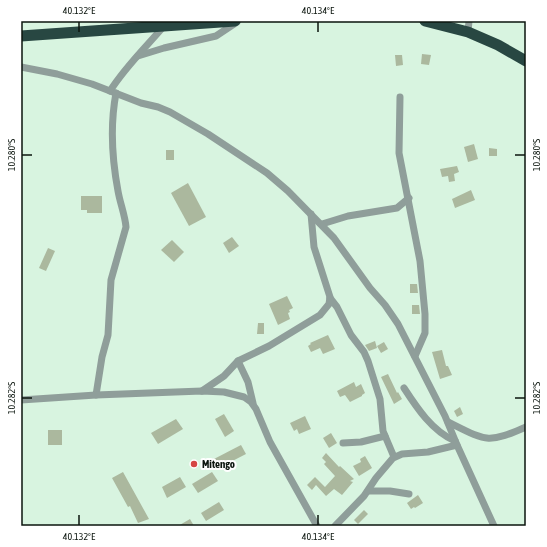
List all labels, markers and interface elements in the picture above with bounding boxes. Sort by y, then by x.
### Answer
text: 40.132°E [63,5,96,16]
text: 40.134°E [302,5,335,16]
text: 10.280°S [6,139,17,171]
text: 10.280°S [531,139,542,171]
text: 10.282°S [6,382,17,414]
text: 10.282°S [531,382,542,414]
place label: Mitengo [202,458,235,470]
marker: Mitengo [189,459,199,469]
text: 40.132°E [63,531,96,542]
text: 40.134°E [302,531,335,542]

